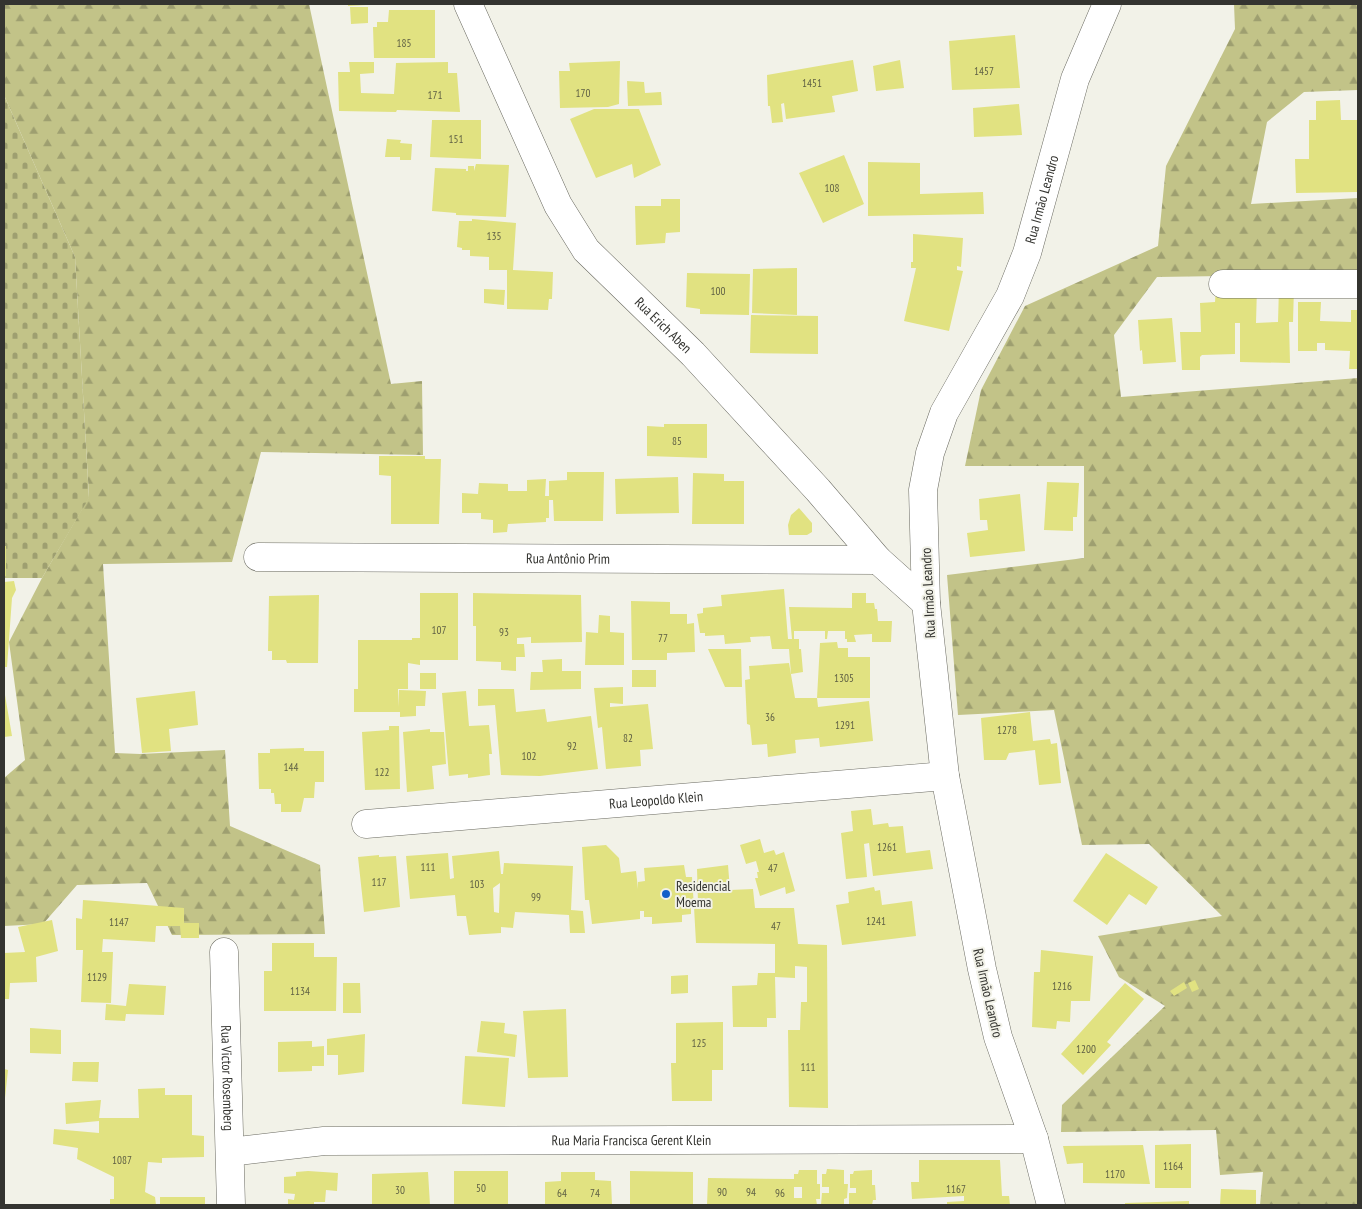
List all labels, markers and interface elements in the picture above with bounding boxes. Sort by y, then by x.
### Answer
house number: 185 [397,36,411,50]
house number: 1457 [974,64,994,78]
house number: 1451 [802,76,822,90]
house number: 170 [576,86,590,100]
house number: 171 [428,88,442,102]
house number: 151 [449,132,463,146]
street label: Rua Irmão Leandro [1021,153,1063,246]
house number: 108 [825,181,839,195]
house number: 135 [487,229,501,243]
house number: 100 [711,284,725,298]
street label: Rua Erich Aben [631,293,696,357]
house number: 85 [672,434,682,448]
street label: Rua Irmão Leandro [917,547,939,639]
street label: Rua Antônio Prim [526,549,610,568]
house number: 107 [432,623,446,637]
house number: 93 [499,625,509,639]
house number: 77 [658,631,668,645]
house number: 1305 [834,671,854,685]
house number: 36 [765,710,775,724]
house number: 1291 [835,718,855,732]
house number: 1278 [997,723,1017,737]
house number: 82 [623,731,633,745]
house number: 92 [567,739,577,753]
house number: 102 [522,749,536,763]
house number: 144 [284,760,298,774]
house number: 122 [375,765,389,779]
street label: Rua Leopoldo Klein [608,787,704,813]
house number: 1261 [877,840,897,854]
house number: 111 [421,860,435,874]
house number: 47 [768,861,778,875]
house number: 117 [372,875,386,889]
house number: 103 [470,877,484,891]
place label: Residencial Moema [676,877,731,911]
marker: Residencial Moema [660,888,672,900]
house number: 99 [531,890,541,904]
house number: 1241 [866,914,886,928]
house number: 1147 [109,915,129,929]
house number: 47 [771,919,781,933]
street label: Rua Irmão Leandro [969,947,1007,1039]
house number: 1129 [87,970,107,984]
house number: 1216 [1052,979,1072,993]
house number: 1134 [290,984,310,998]
street label: Rua Victor Rosemberg [217,1025,238,1131]
house number: 125 [692,1036,706,1050]
house number: 1200 [1076,1042,1096,1056]
house number: 111 [801,1060,815,1074]
street label: Rua Maria Francisca Gerent Klein [552,1131,711,1149]
house number: 1087 [112,1153,132,1167]
house number: 1164 [1163,1159,1183,1173]
house number: 1170 [1105,1167,1125,1181]
house number: 50 [476,1181,486,1195]
house number: 1167 [946,1182,966,1196]
house number: 30 [395,1183,405,1197]
house number: 90 [717,1185,727,1199]
house number: 94 [746,1185,756,1199]
house number: 64 [557,1186,567,1200]
house number: 74 [590,1186,600,1200]
house number: 96 [775,1186,785,1200]

